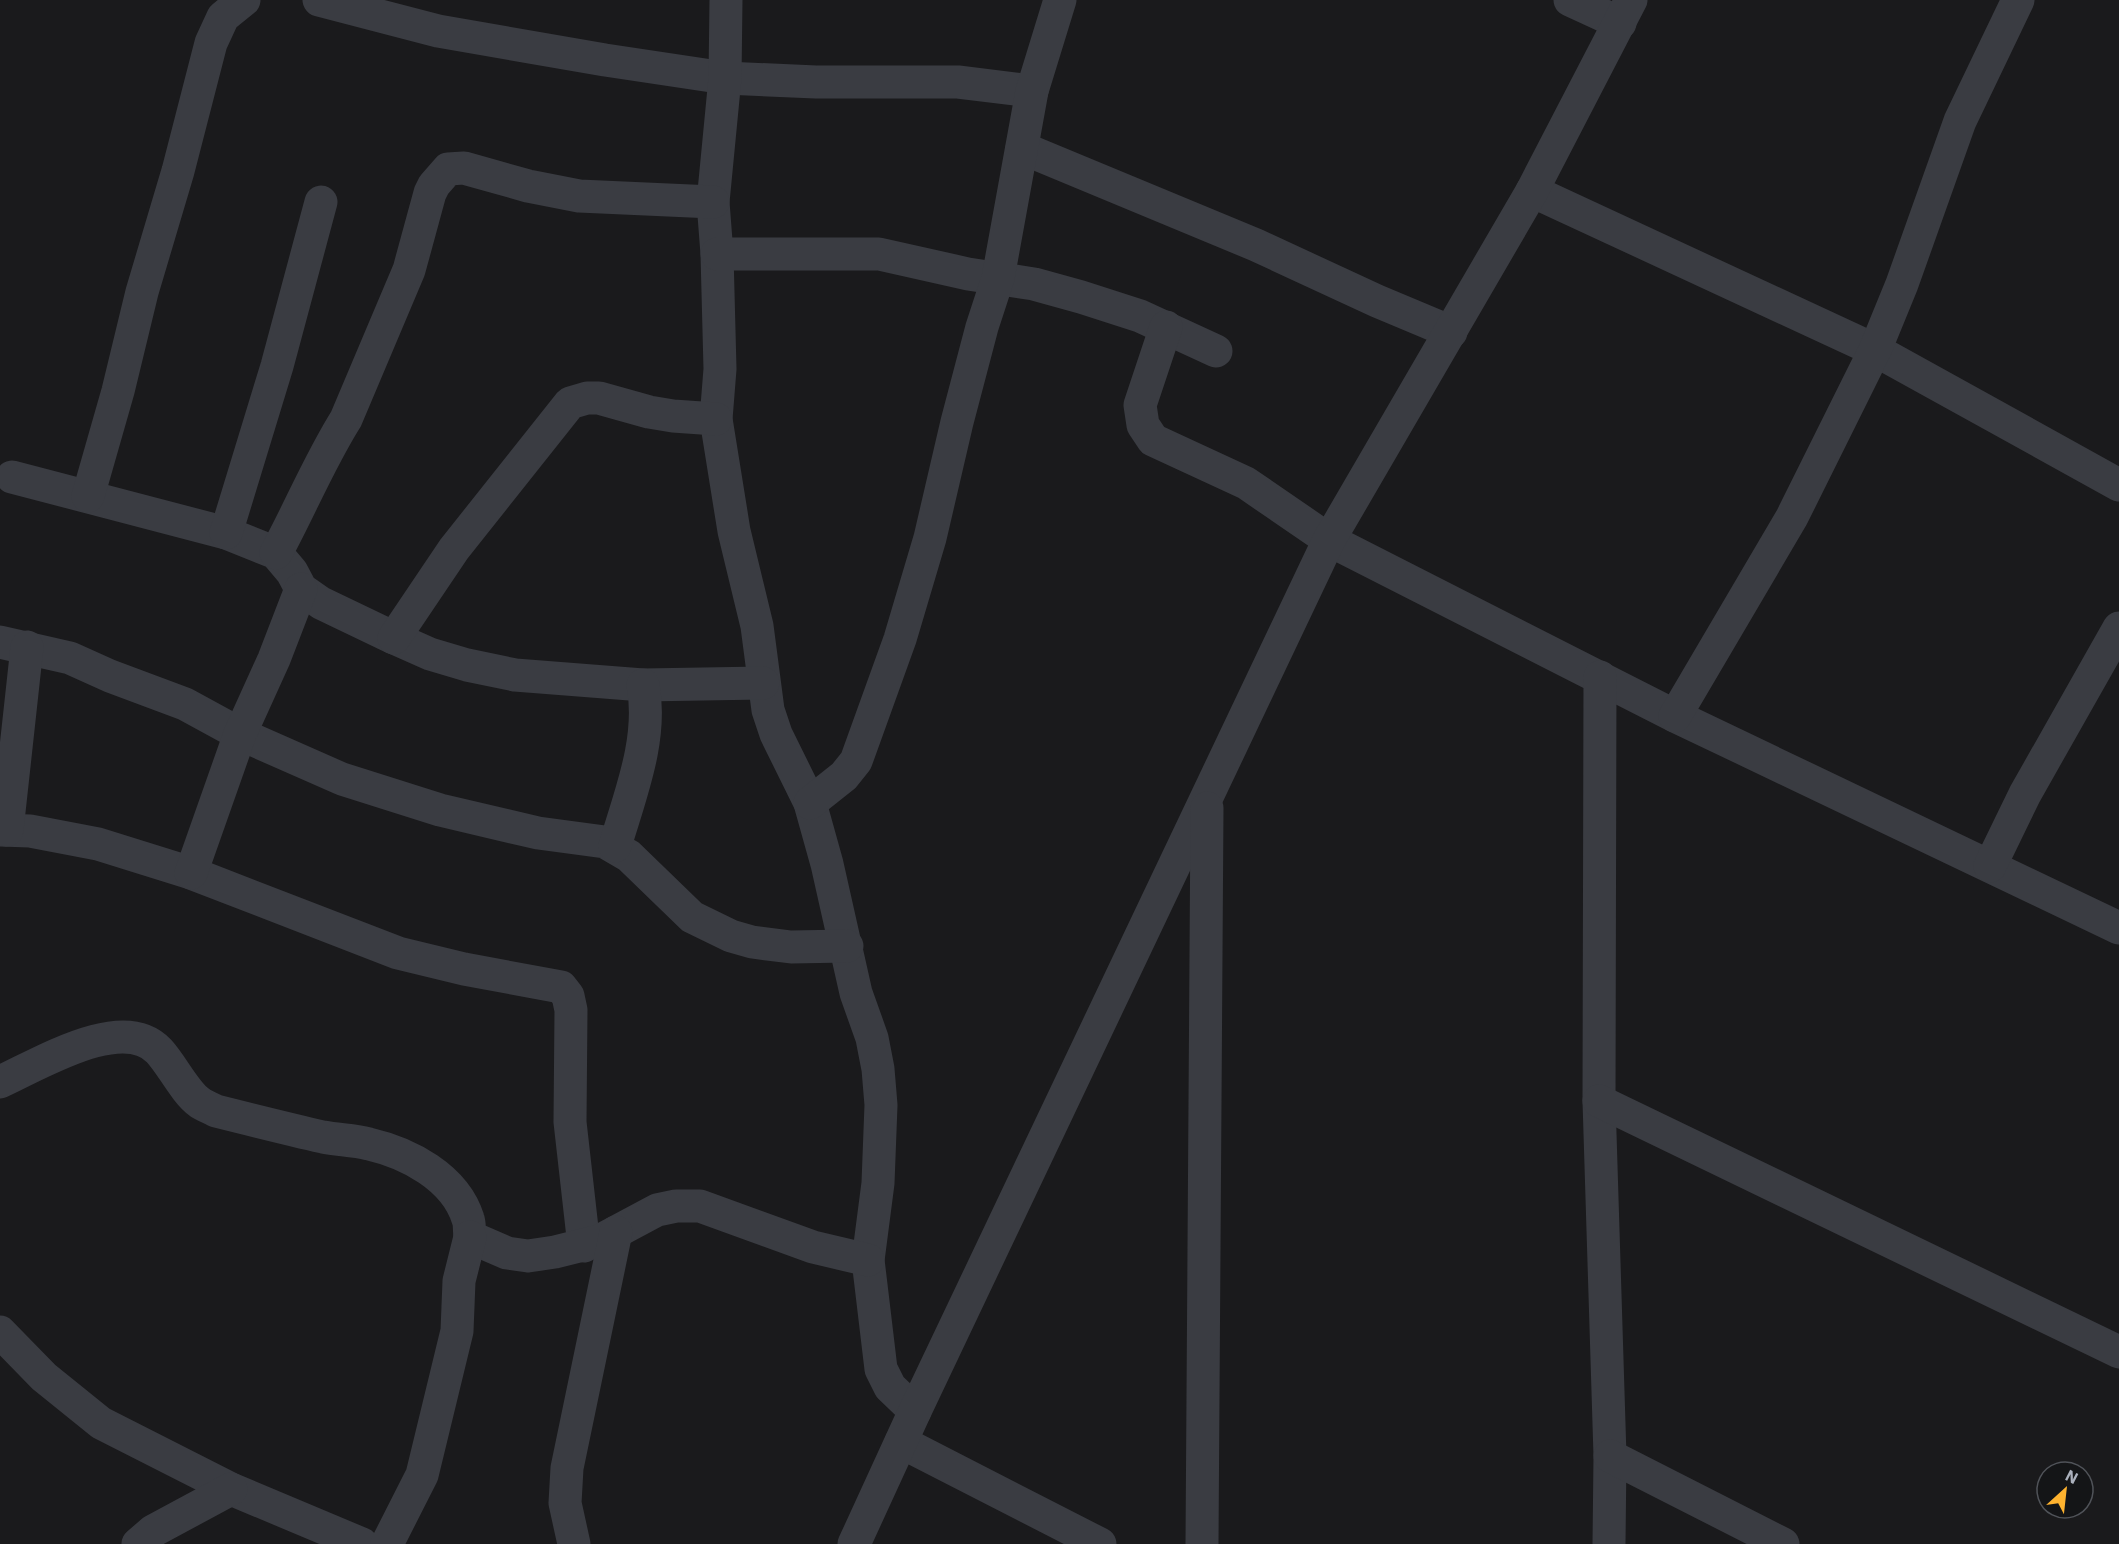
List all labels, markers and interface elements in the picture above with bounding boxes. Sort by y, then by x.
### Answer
north arrow [2035,1460,2095,1520]
text: N [2062,1465,2082,1488]

